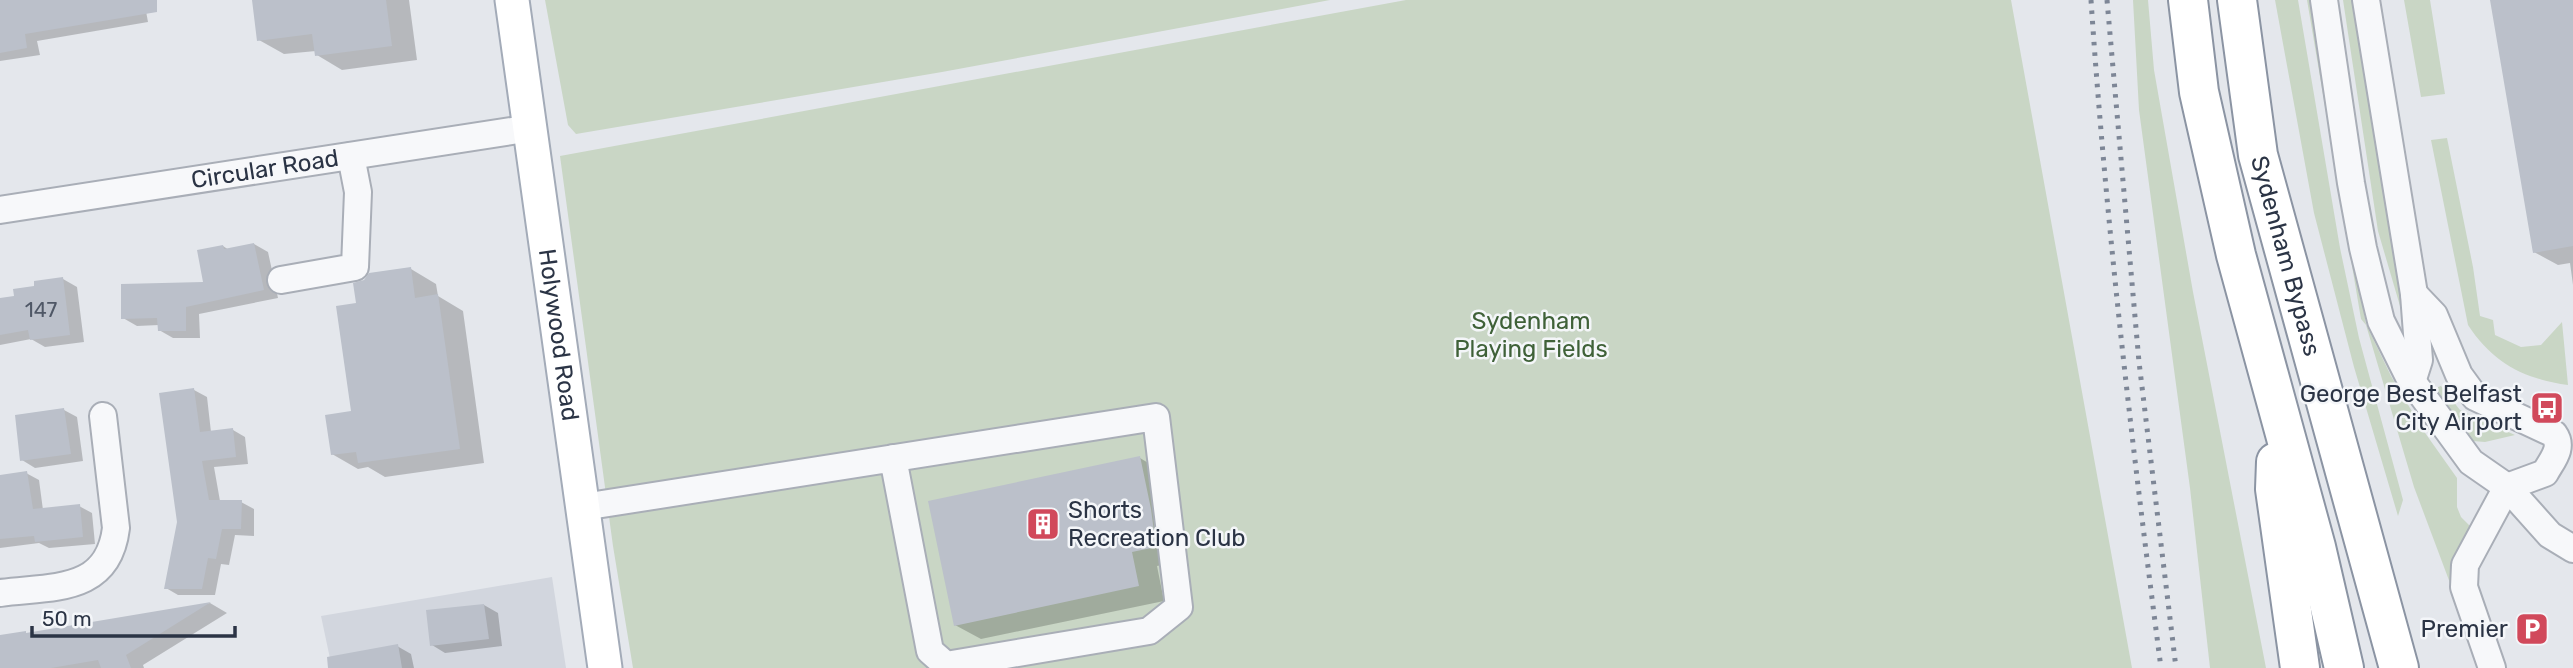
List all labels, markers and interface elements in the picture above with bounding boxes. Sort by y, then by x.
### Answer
street label: Circular Road [189,144,341,194]
street label: Sydenham Bypass [2245,153,2327,359]
street label: Holywood Road [533,247,584,423]
house number: 147 [25,297,57,322]
park label: Sydenham Playing Fields [1454,307,1608,363]
place label: George Best Belfast City Airport [2300,380,2522,436]
bus stop icon: George Best Belfast City Airport [2528,389,2566,427]
place label: Shorts Recreation Club [1068,496,1246,552]
building icon: Shorts Recreation Club [1024,505,1062,543]
scale bar [32,594,234,638]
text: 50 m [42,606,92,631]
parking icon: Premier [2513,610,2551,648]
place label: Premier [2421,615,2508,643]

